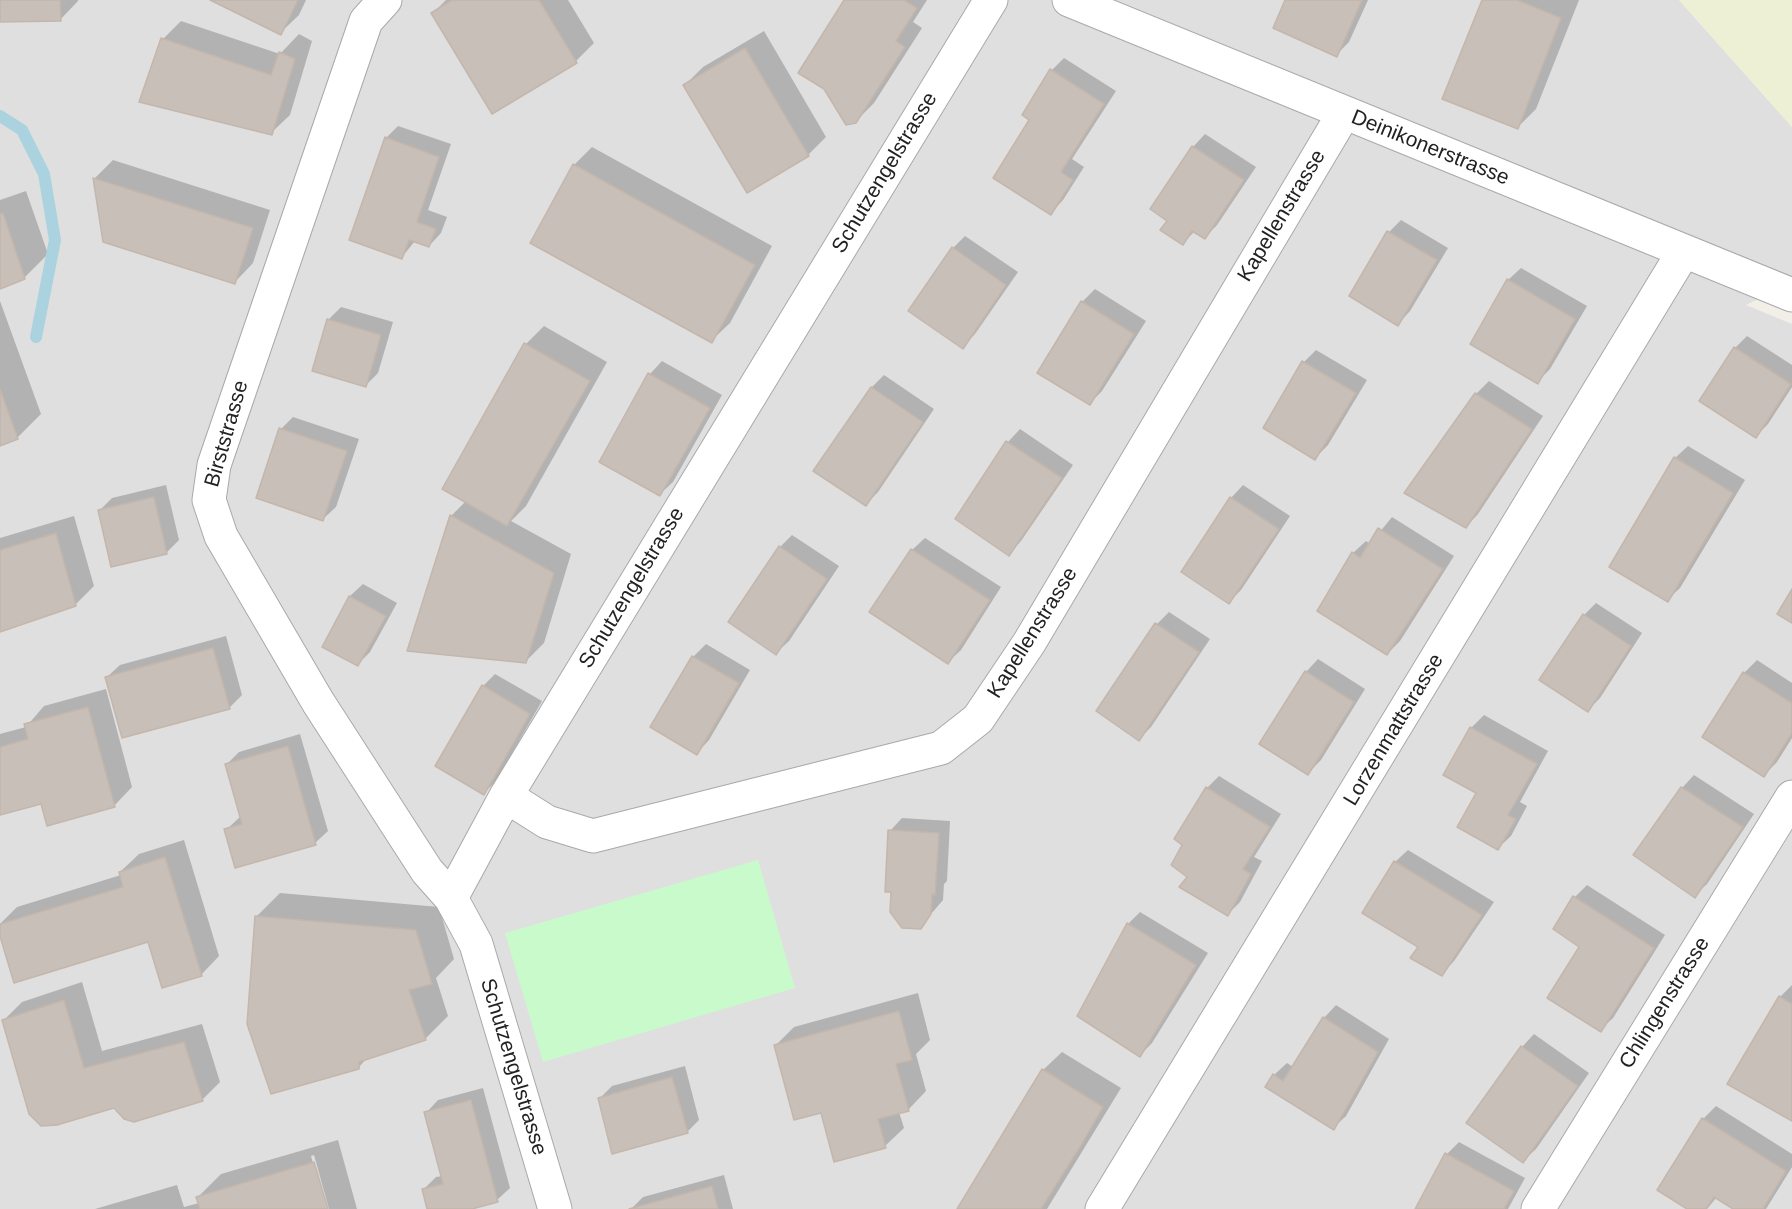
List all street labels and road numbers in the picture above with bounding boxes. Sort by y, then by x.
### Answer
street label: Schutzengelstrasse [827,88,943,258]
street label: Deinikonerstrasse [1347,105,1513,191]
street label: Kapellenstrasse [1233,145,1331,287]
street label: Birststrasse [200,378,254,490]
street label: Schutzengelstrasse [574,503,690,673]
street label: Kapellenstrasse [983,563,1083,703]
street label: Lorzenmattstrasse [1339,649,1449,811]
street label: Chlingenstrasse [1614,932,1716,1074]
street label: Schutzengelstrasse [474,976,552,1158]

